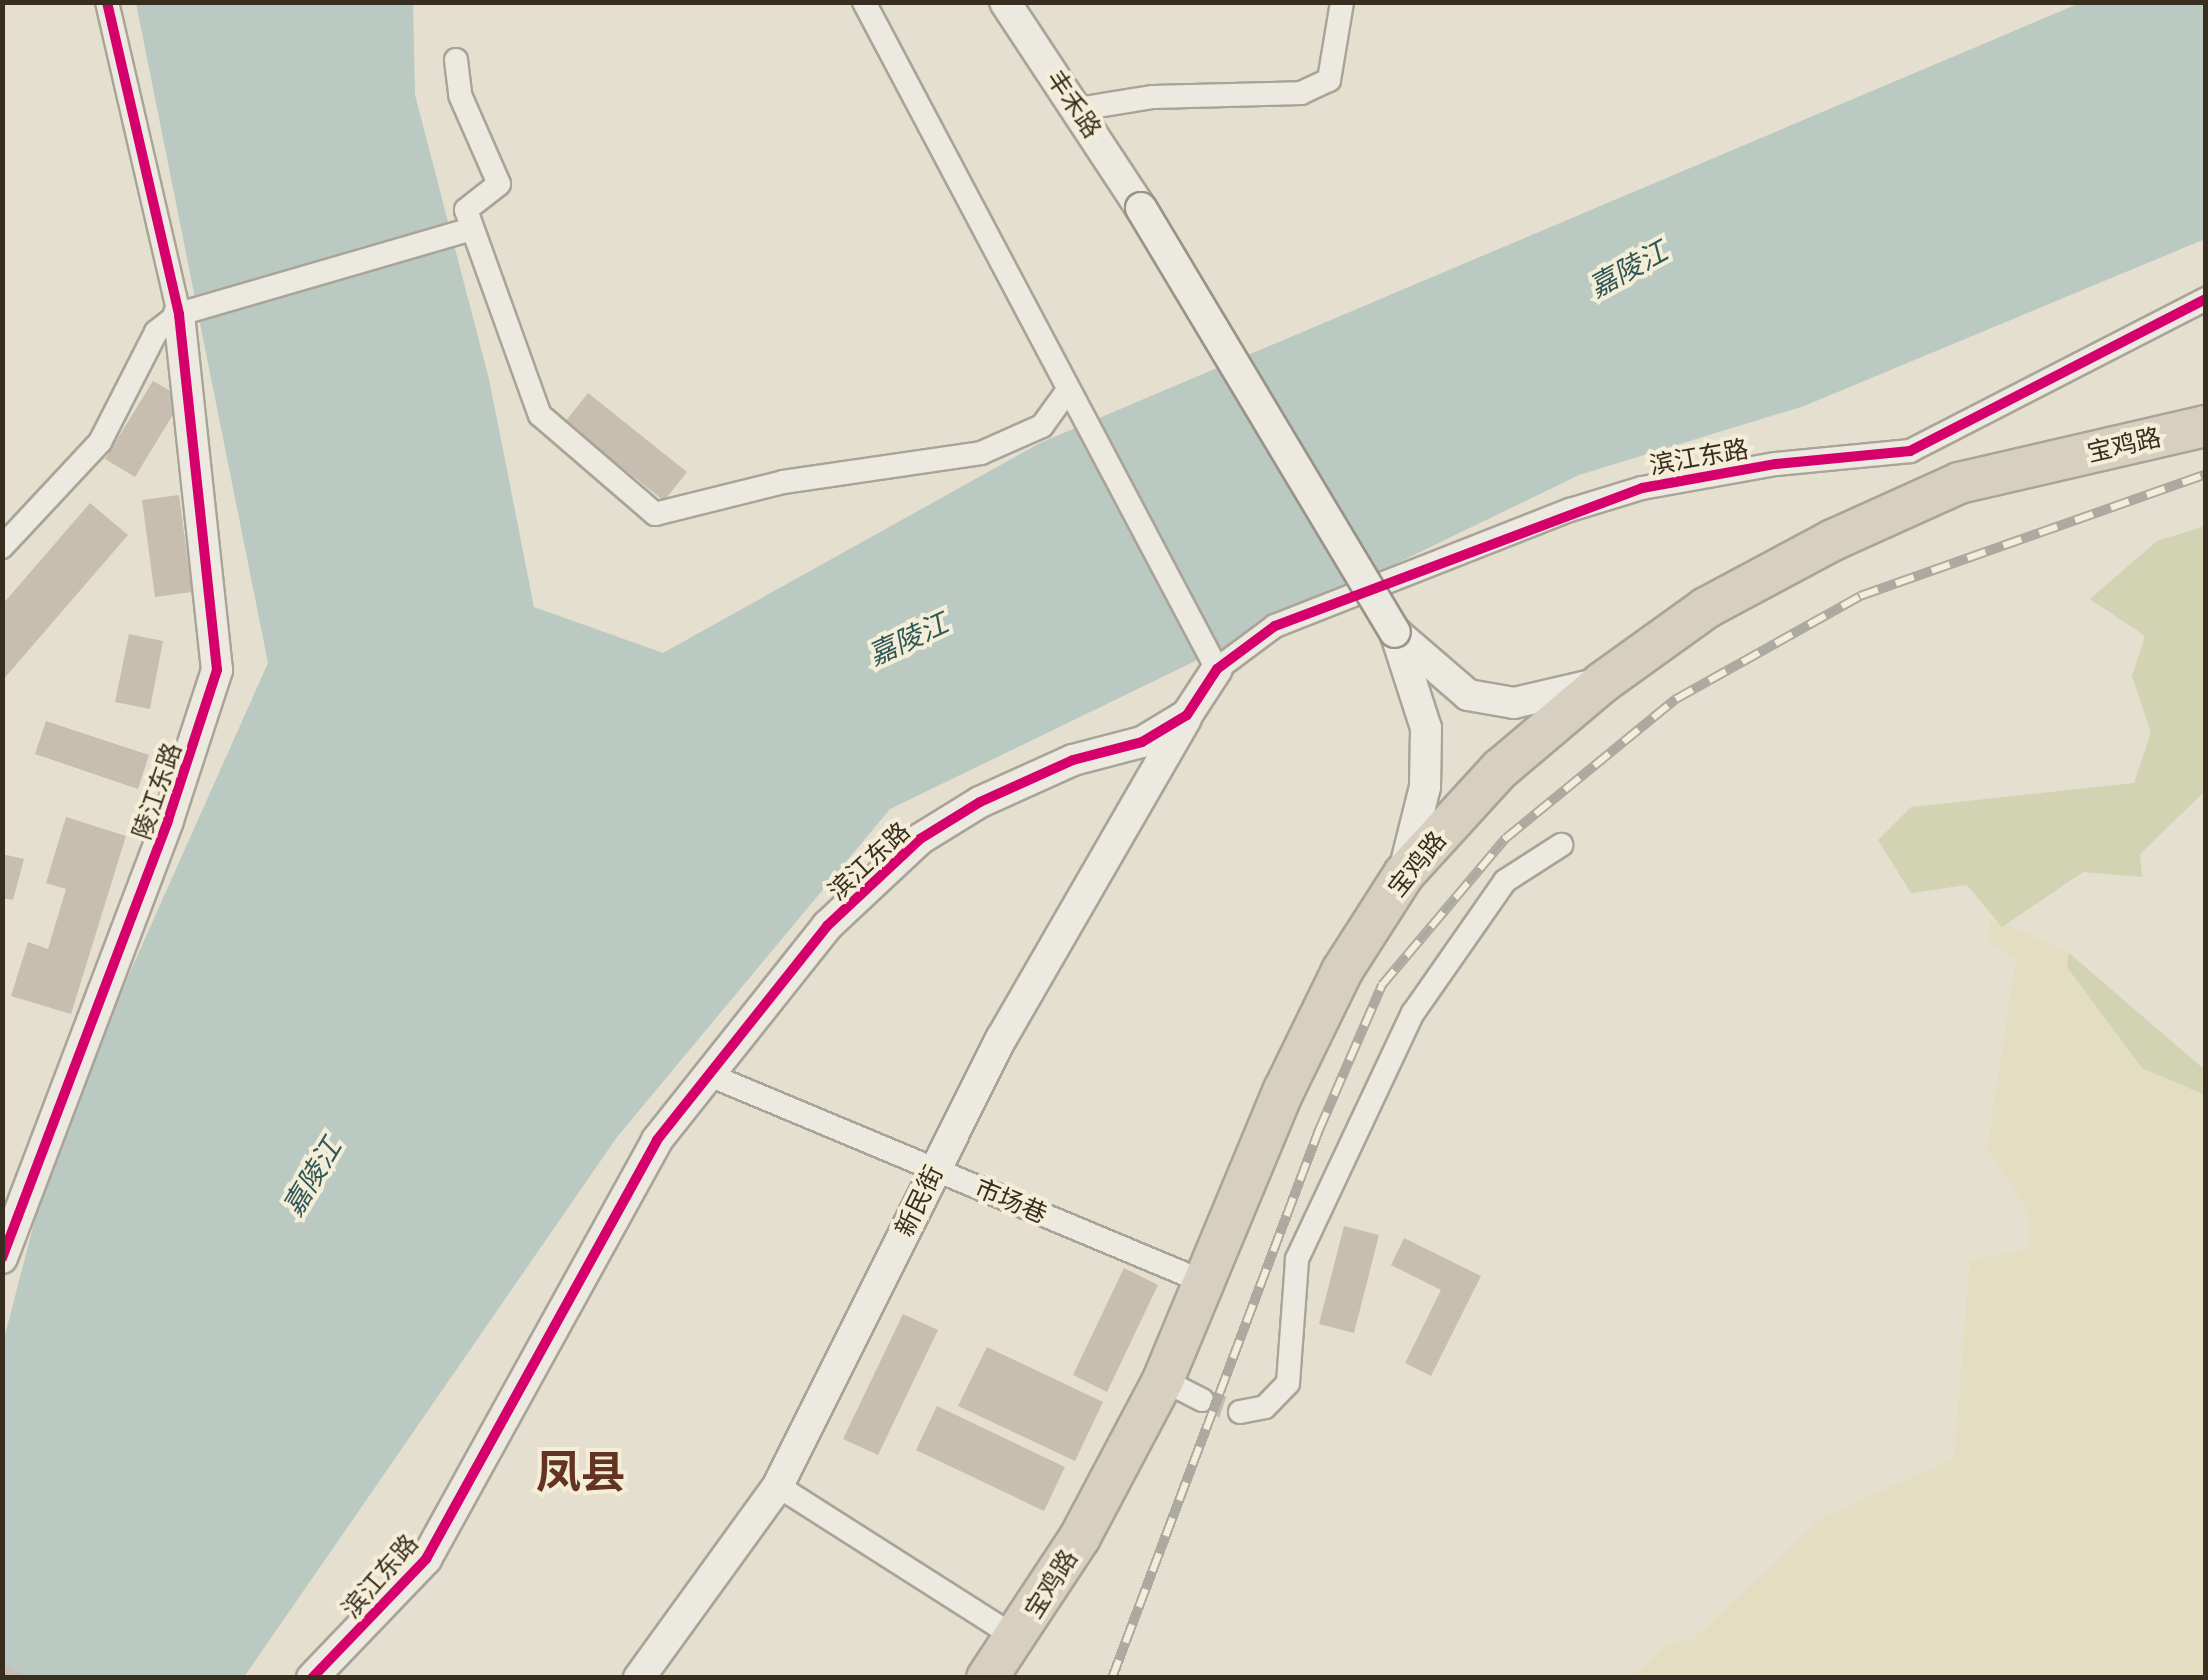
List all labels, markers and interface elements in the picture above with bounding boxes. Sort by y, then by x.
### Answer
street label: 丰禾路 [1041,65,1107,143]
water label: 嘉陵江 [1583,234,1673,304]
street label: 宝鸡路 [2084,422,2164,468]
street label: 滨江东路 [1647,434,1751,480]
water label: 嘉陵江 [863,606,953,672]
street label: 陵江东路 [127,739,187,843]
street label: 滨江东路 [822,816,916,906]
street label: 宝鸡路 [1382,825,1452,903]
water label: 嘉陵江 [276,1132,348,1222]
street label: 新民街 [889,1161,949,1241]
street label: 市场巷 [971,1173,1051,1229]
district label: 凤县 [536,1445,626,1499]
street label: 滨江东路 [336,1528,424,1624]
street label: 宝鸡路 [1018,1544,1084,1624]

